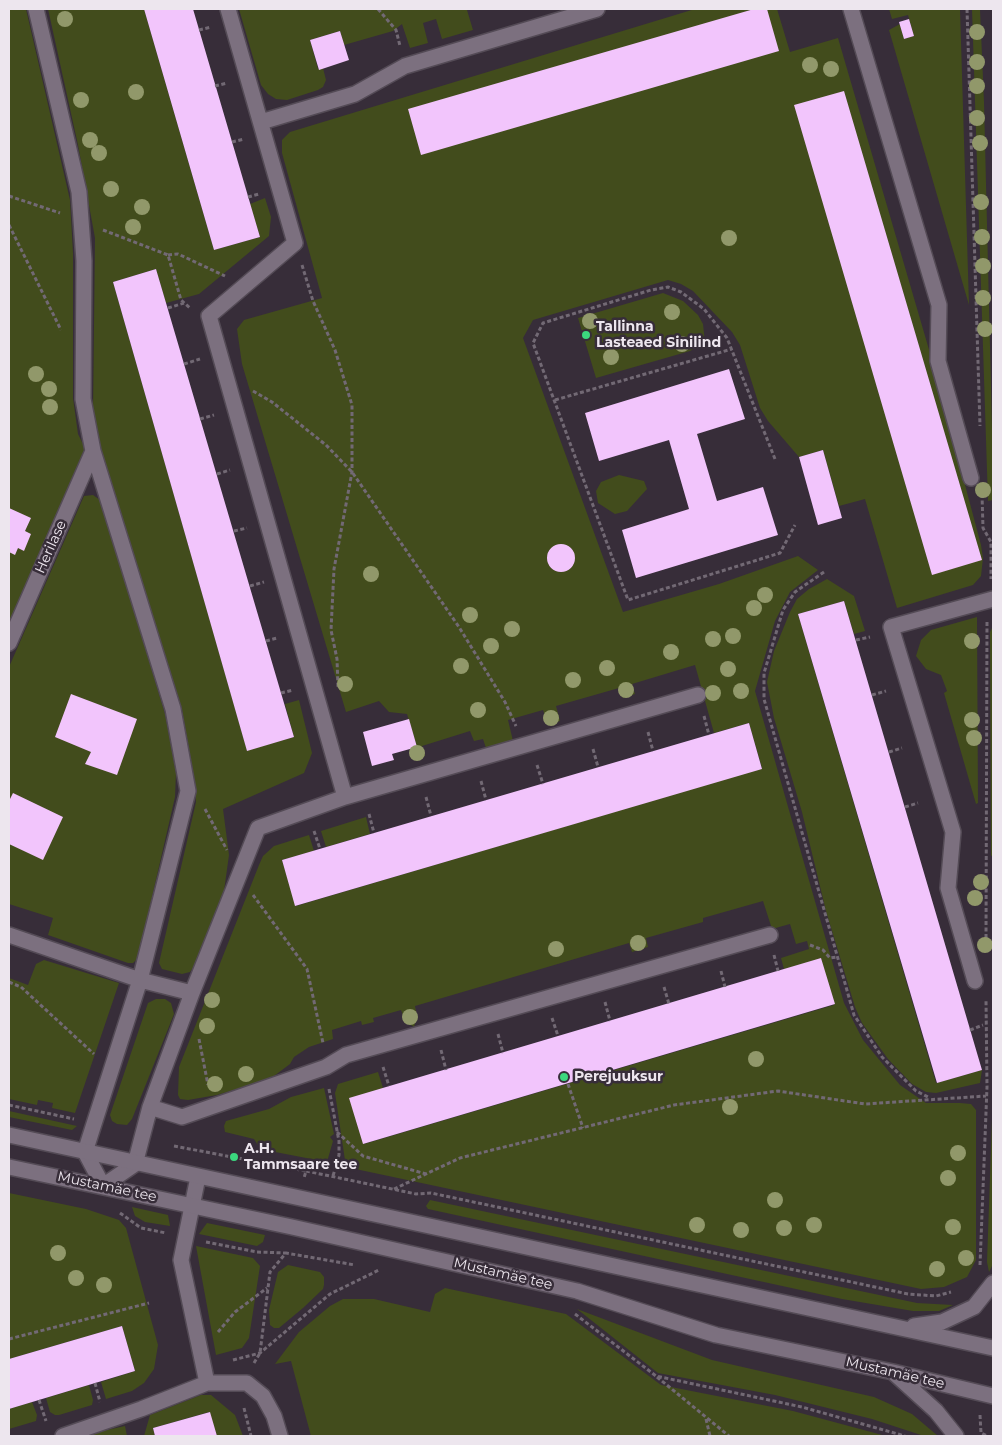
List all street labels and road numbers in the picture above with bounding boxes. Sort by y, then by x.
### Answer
street label: Herilase [32,518,70,576]
street label: Mustamäe tee [56,1168,158,1206]
street label: Mustamäe tee [452,1254,554,1294]
street label: Mustamäe tee [844,1353,946,1393]

